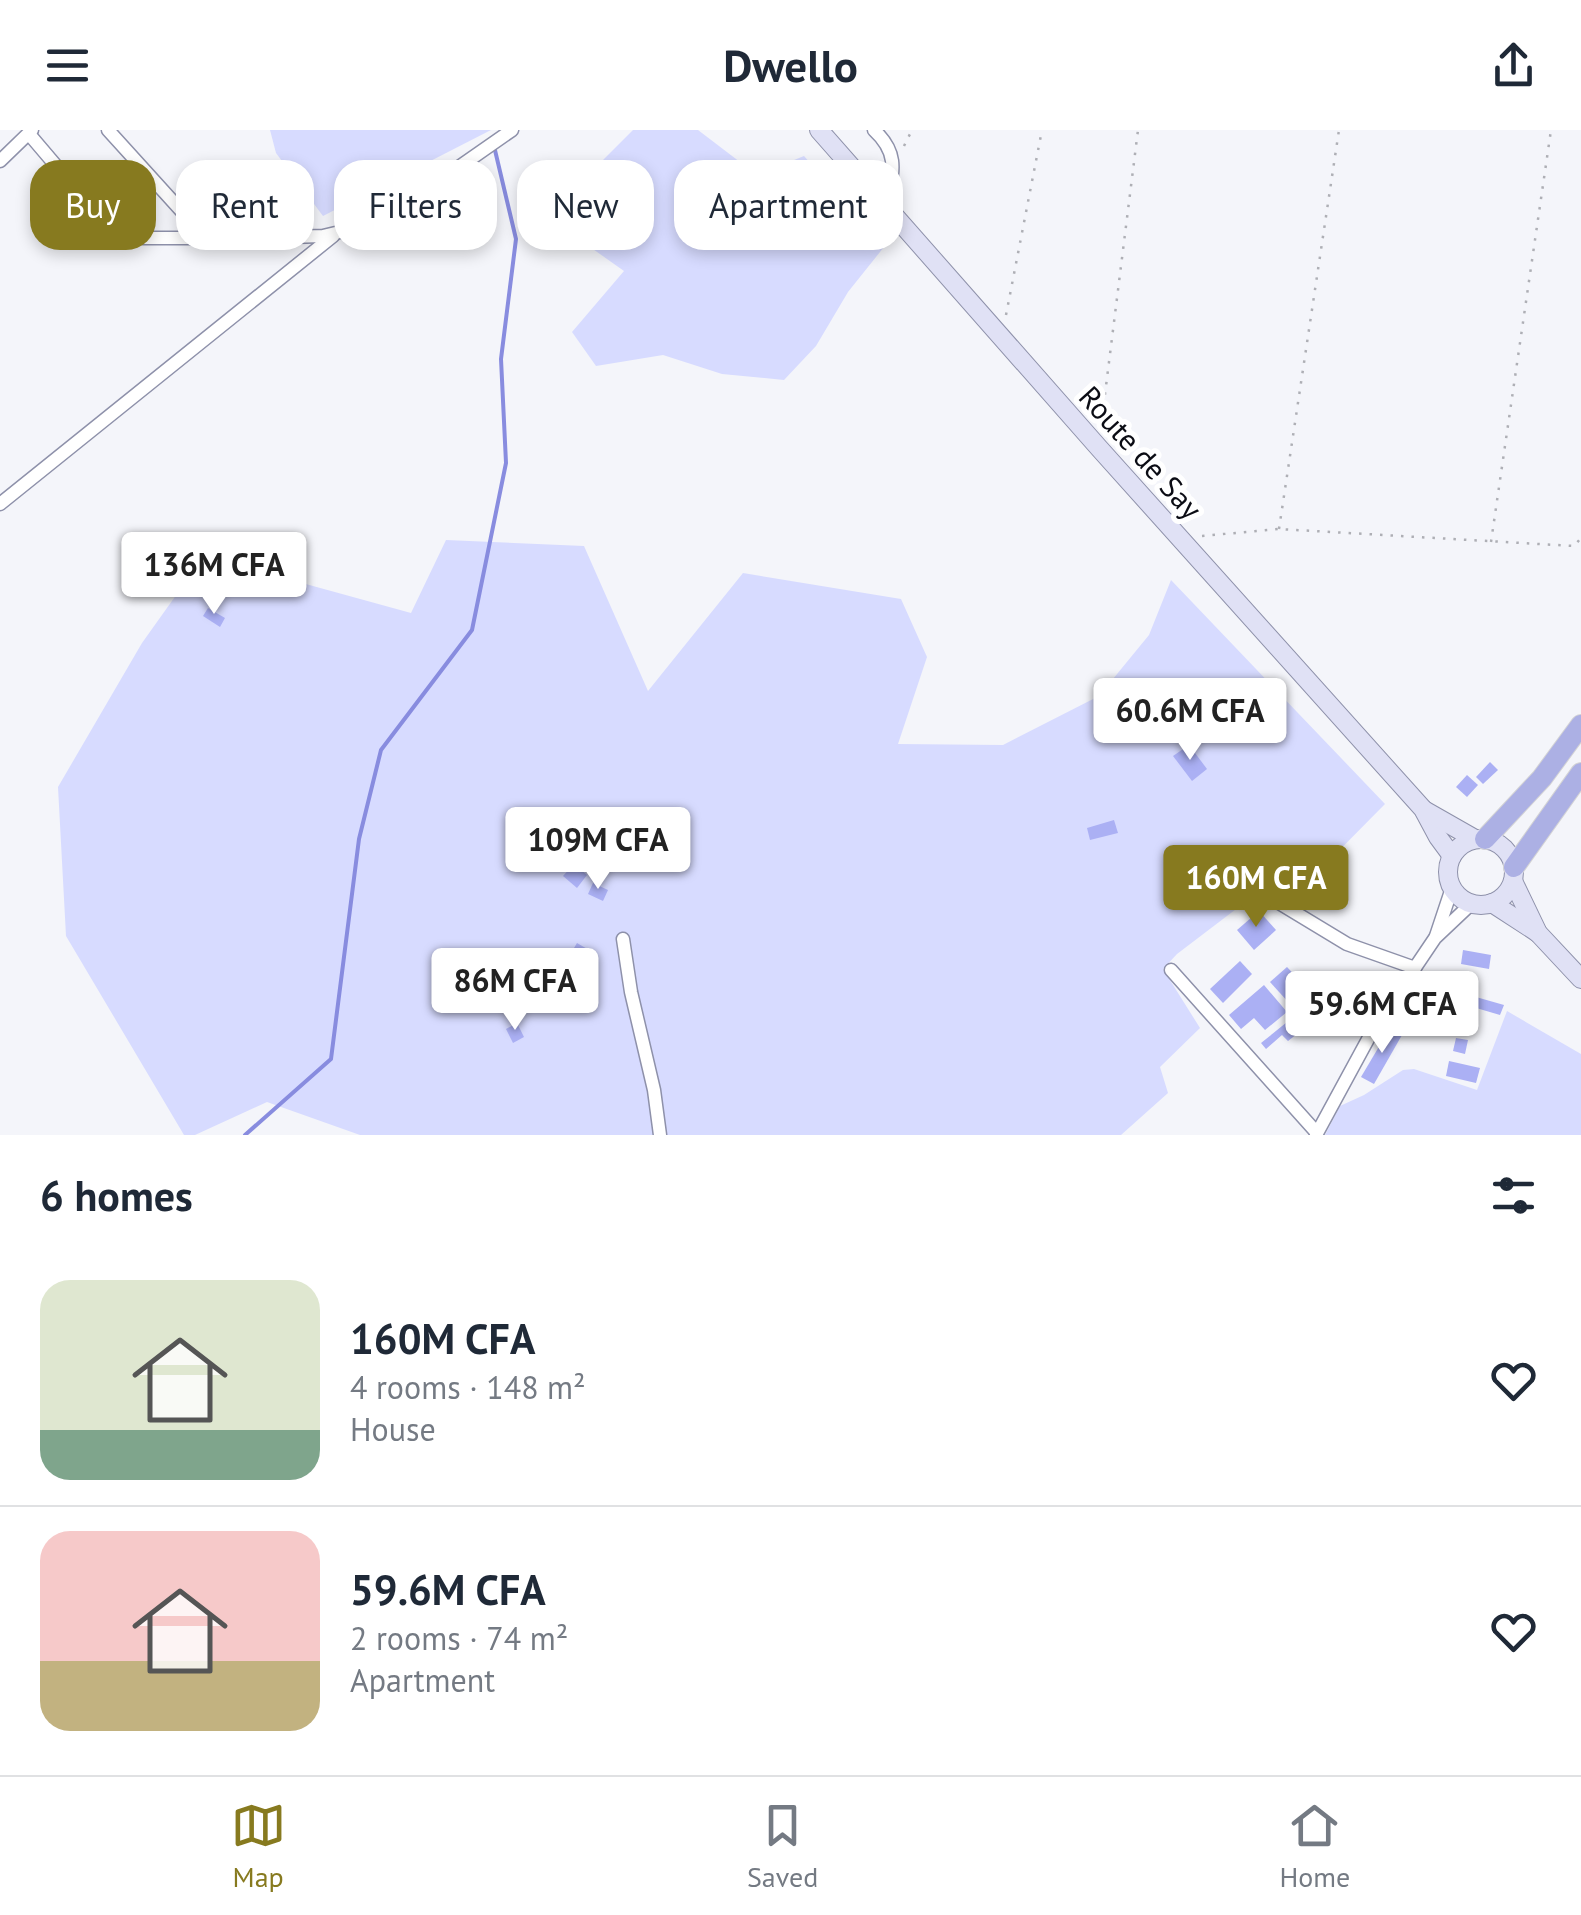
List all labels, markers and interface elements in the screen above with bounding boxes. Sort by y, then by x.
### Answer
text: Dwello [723,36,858,94]
icon: menu [40,38,95,93]
icon: share [1486,38,1541,93]
chip: Buy [30,160,156,250]
chip: Rent [176,160,314,250]
chip: Filters [334,160,497,250]
chip: New [517,160,654,250]
chip: Apartment [674,160,903,250]
street label: Route de Say [1071,377,1211,527]
pin: 136M CFA [111,532,317,617]
text: 136M CFA [143,543,285,585]
pin: 60.6M CFA [1076,678,1304,763]
text: 60.6M CFA [1115,689,1265,731]
pin: 109M CFA [495,807,701,892]
text: 109M CFA [527,818,669,860]
pin: 160M CFA [1153,845,1359,930]
text: 160M CFA [1185,856,1327,898]
pin: 86M CFA [423,948,607,1033]
text: 86M CFA [453,959,577,1001]
pin: 59.6M CFA [1268,971,1496,1056]
text: 59.6M CFA [1307,982,1457,1024]
text: 6 homes [40,1168,193,1223]
icon: filters [1486,1168,1541,1223]
text: 160M CFA [350,1311,535,1366]
icon: home [120,1320,240,1440]
icon: heart [1486,1353,1541,1408]
text: 4 rooms · 148 m² [350,1366,586,1408]
text: House [350,1408,436,1450]
text: 59.6M CFA [350,1562,546,1617]
icon: home [120,1571,240,1691]
icon: heart [1486,1604,1541,1659]
text: 2 rooms · 74 m² [350,1617,568,1659]
text: Apartment [350,1659,495,1701]
tab: Map [231,1798,286,1895]
tab: Saved [747,1798,818,1895]
tab: Home [1280,1798,1350,1895]

